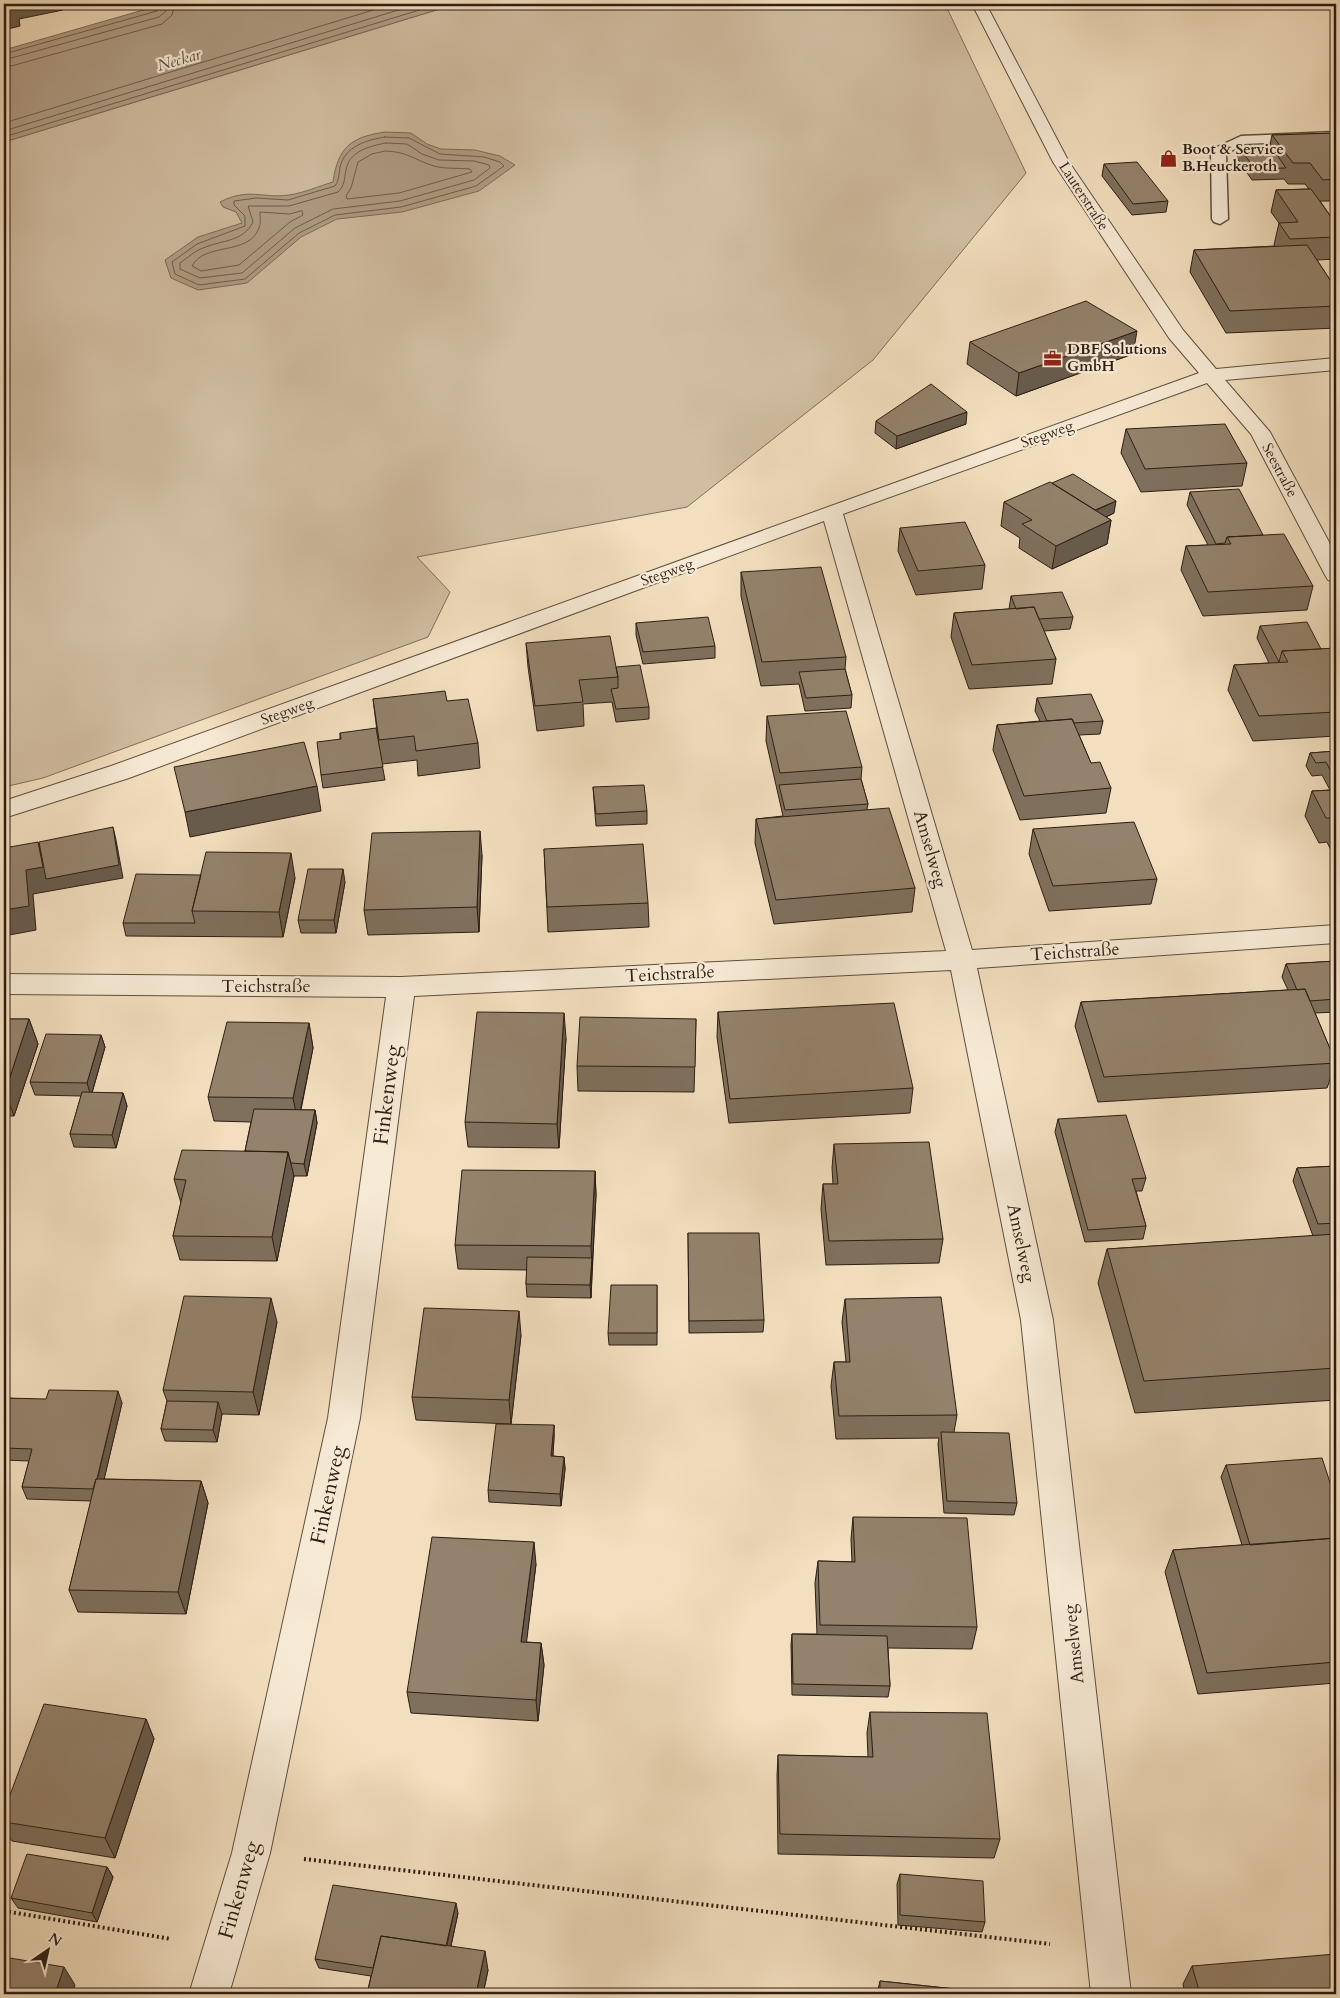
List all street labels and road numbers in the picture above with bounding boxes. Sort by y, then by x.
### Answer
street label: Lauterstraße [1054,158,1114,234]
street label: Stegweg [1018,415,1077,453]
street label: Seestraße [1257,439,1303,501]
street label: Stegweg [638,553,697,591]
street label: Stegweg [258,692,317,730]
street label: Amselweg [907,807,953,892]
street label: Teichstraße [1029,936,1121,968]
street label: Teichstraße [625,959,715,989]
street label: Teichstraße [221,974,311,999]
street label: Finkenweg [366,1043,408,1147]
street label: Amselweg [1001,1202,1042,1285]
street label: Finkenweg [303,1443,353,1547]
street label: Amselweg [1057,1602,1091,1685]
street label: Finkenweg [211,1837,267,1942]

